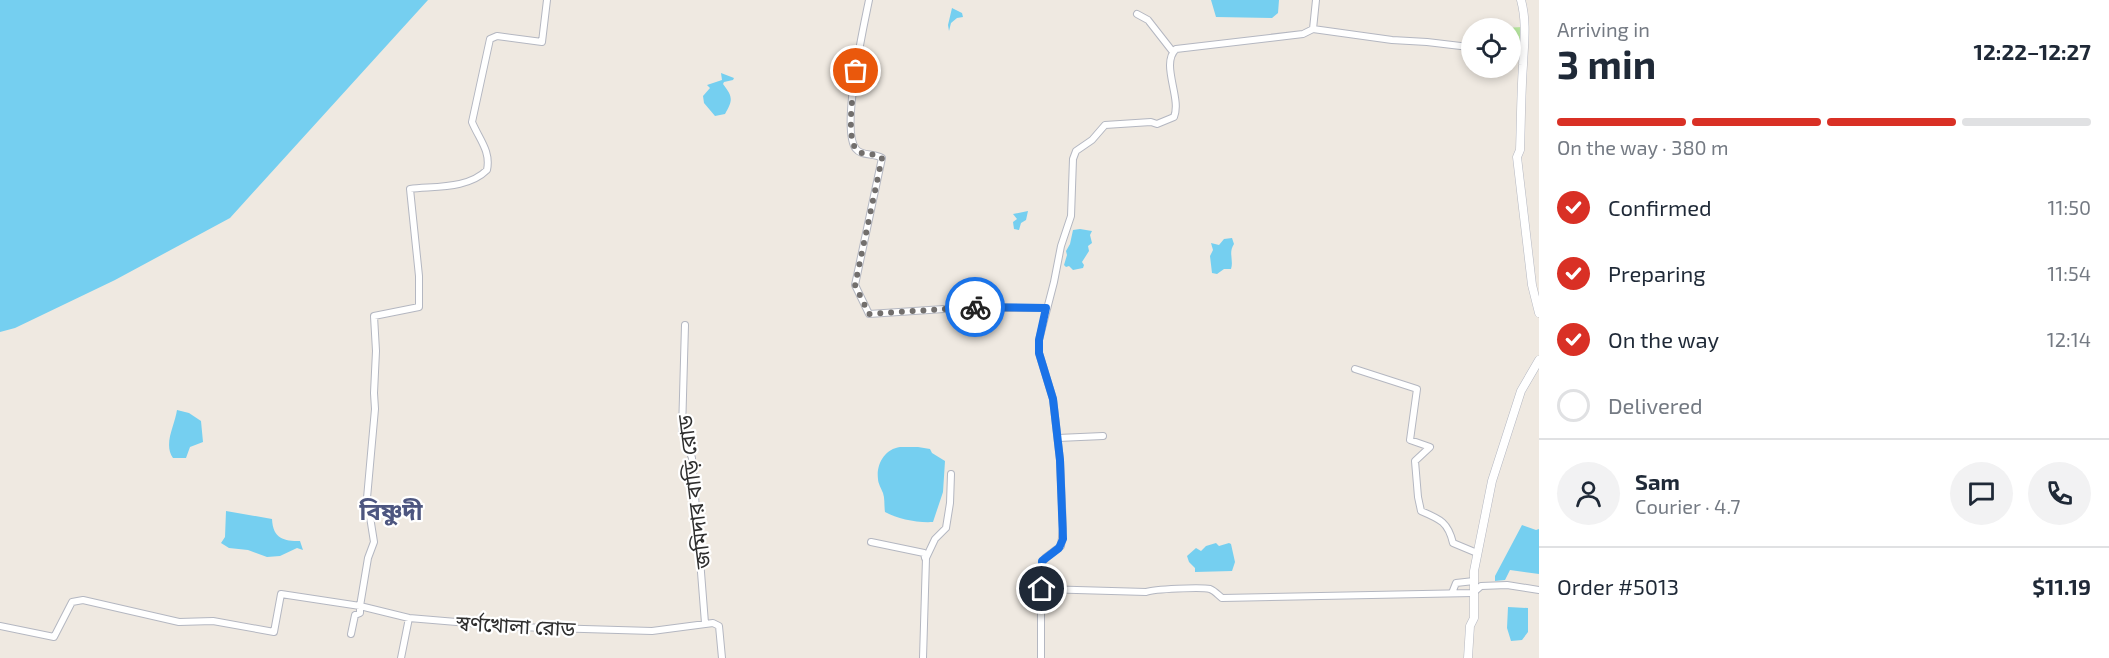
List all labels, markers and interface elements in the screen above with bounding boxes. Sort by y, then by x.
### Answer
text: Arriving in [1557,17,1650,41]
map controls [1461,18,1521,78]
button: locate [1461,18,1521,78]
text: 12:22–12:27 [1974,38,2091,64]
text: 3 min [1557,40,1656,87]
pin [830,45,881,96]
icon: bag [839,54,872,87]
text: On the way · 380 m [1557,135,1729,159]
icon: check [1557,191,1590,224]
text: Confirmed [1608,194,1712,220]
text: 11:50 [2048,195,2091,219]
icon: check [1557,257,1590,290]
text: Preparing [1608,260,1706,286]
text: 11:54 [2047,261,2091,285]
courier [945,277,1005,337]
icon: bike [959,291,992,324]
icon: check [1557,323,1590,356]
text: On the way [1608,326,1719,352]
text: 12:14 [2047,327,2091,351]
text: Delivered [1608,392,1703,418]
street label: জমিদার বাড়ি রোড [671,413,715,571]
button: person [1557,462,1620,525]
button: chat [1950,462,2013,525]
button: phone [2028,462,2091,525]
text: Sam [1635,468,1680,494]
text: Courier · 4.7 [1635,494,1741,518]
district label: বিষ্ণুদী [358,496,424,526]
pin [1016,563,1067,614]
icon: home [1025,572,1058,605]
text: Order #5013 [1557,573,1679,599]
text: $11.19 [2032,573,2091,599]
street label: স্বর্ণখোলা রোড [455,609,577,641]

